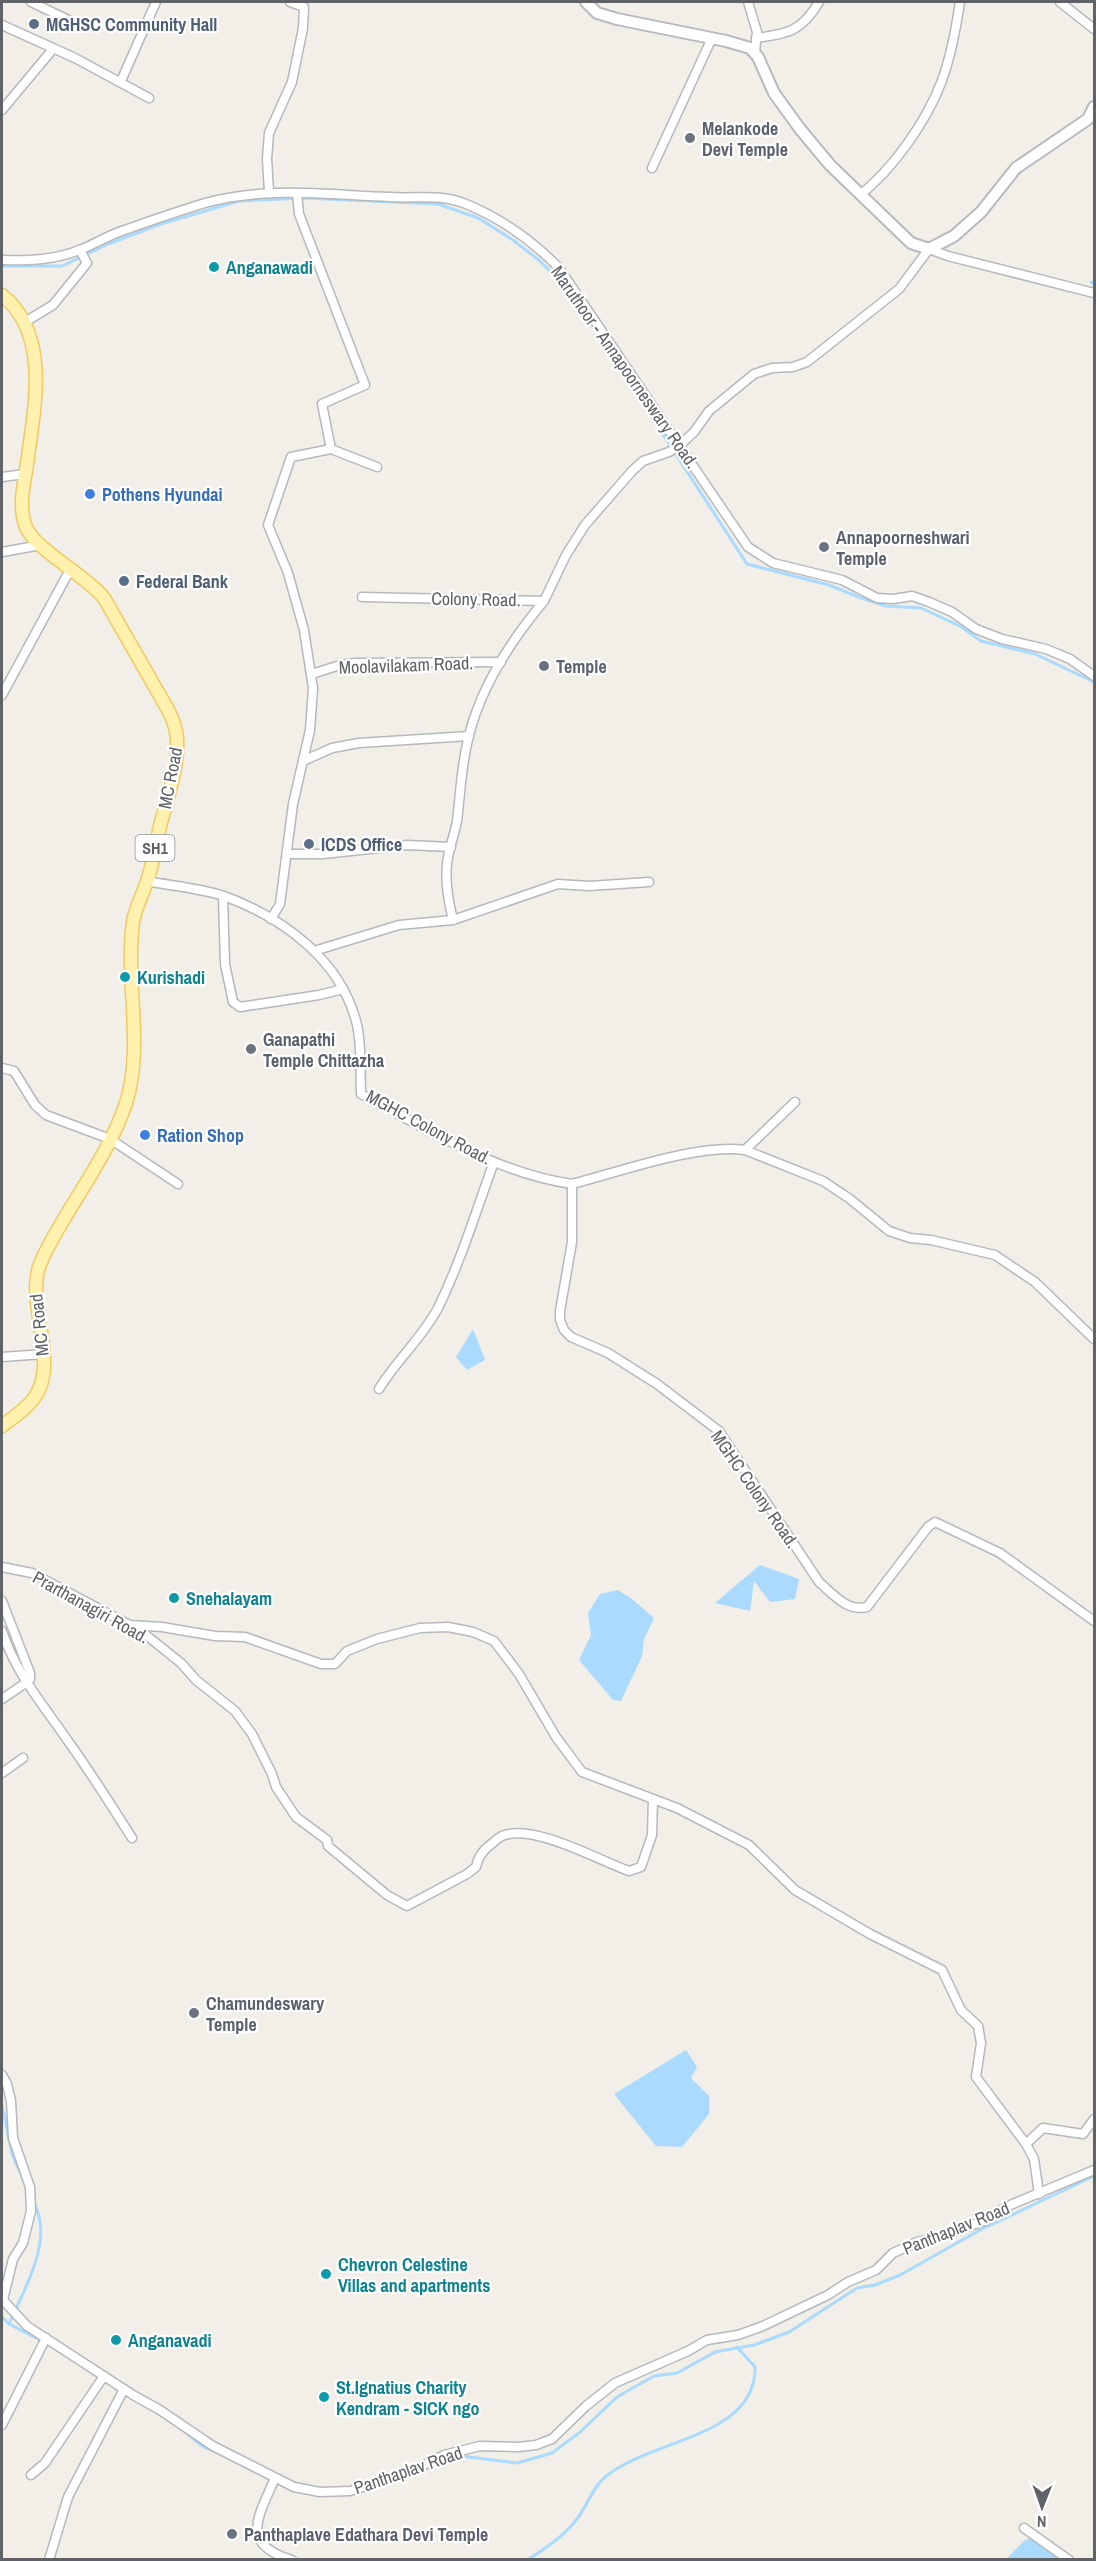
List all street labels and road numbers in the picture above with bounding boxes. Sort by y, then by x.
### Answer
street label: Maruthoor - Annapoorneswary Road. [545,261,705,473]
street label: Colony Road. [431,586,521,612]
street label: Moolavilakam Road. [338,650,474,680]
street label: MC Road [152,745,188,811]
road number: SH1 [136,835,174,861]
street label: MGHC Colony Road. [362,1083,496,1171]
street label: MC Road [23,1293,55,1357]
street label: MGHC Colony Road. [705,1425,805,1553]
street label: Prarthanagiri Road. [28,1565,154,1649]
street label: Panthaplav Road [899,2195,1013,2261]
street label: Panthaplav Road [350,2440,466,2500]

